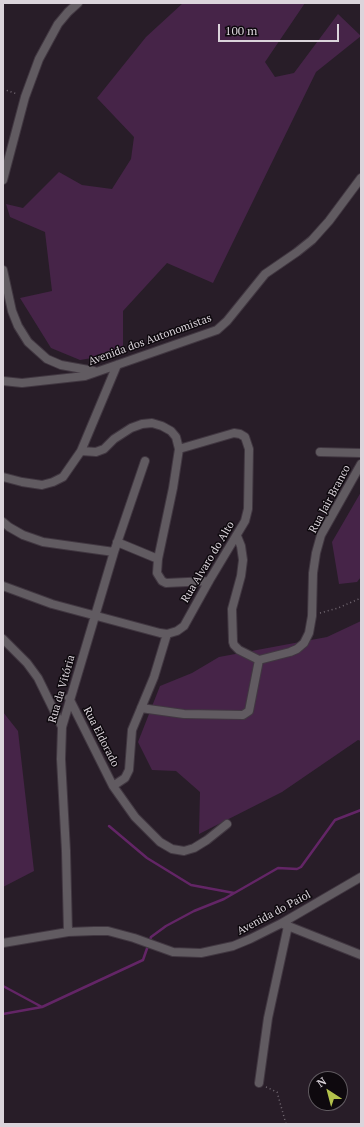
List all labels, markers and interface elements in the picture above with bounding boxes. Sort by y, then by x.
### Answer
scale bar [220,16,341,42]
text: 100 m [225,23,257,38]
street label: Avenida dos Autonomistas [87,312,213,368]
street label: Rua Jair Branco [307,463,353,535]
street label: Rua Alvaro do Alto [179,519,237,605]
street label: Rua da Vitória [46,654,78,724]
street label: Rua Eldorado [80,705,122,769]
street label: Avenida do Paiol [235,888,313,938]
north arrow [308,1071,348,1111]
text: N [314,1074,329,1090]

